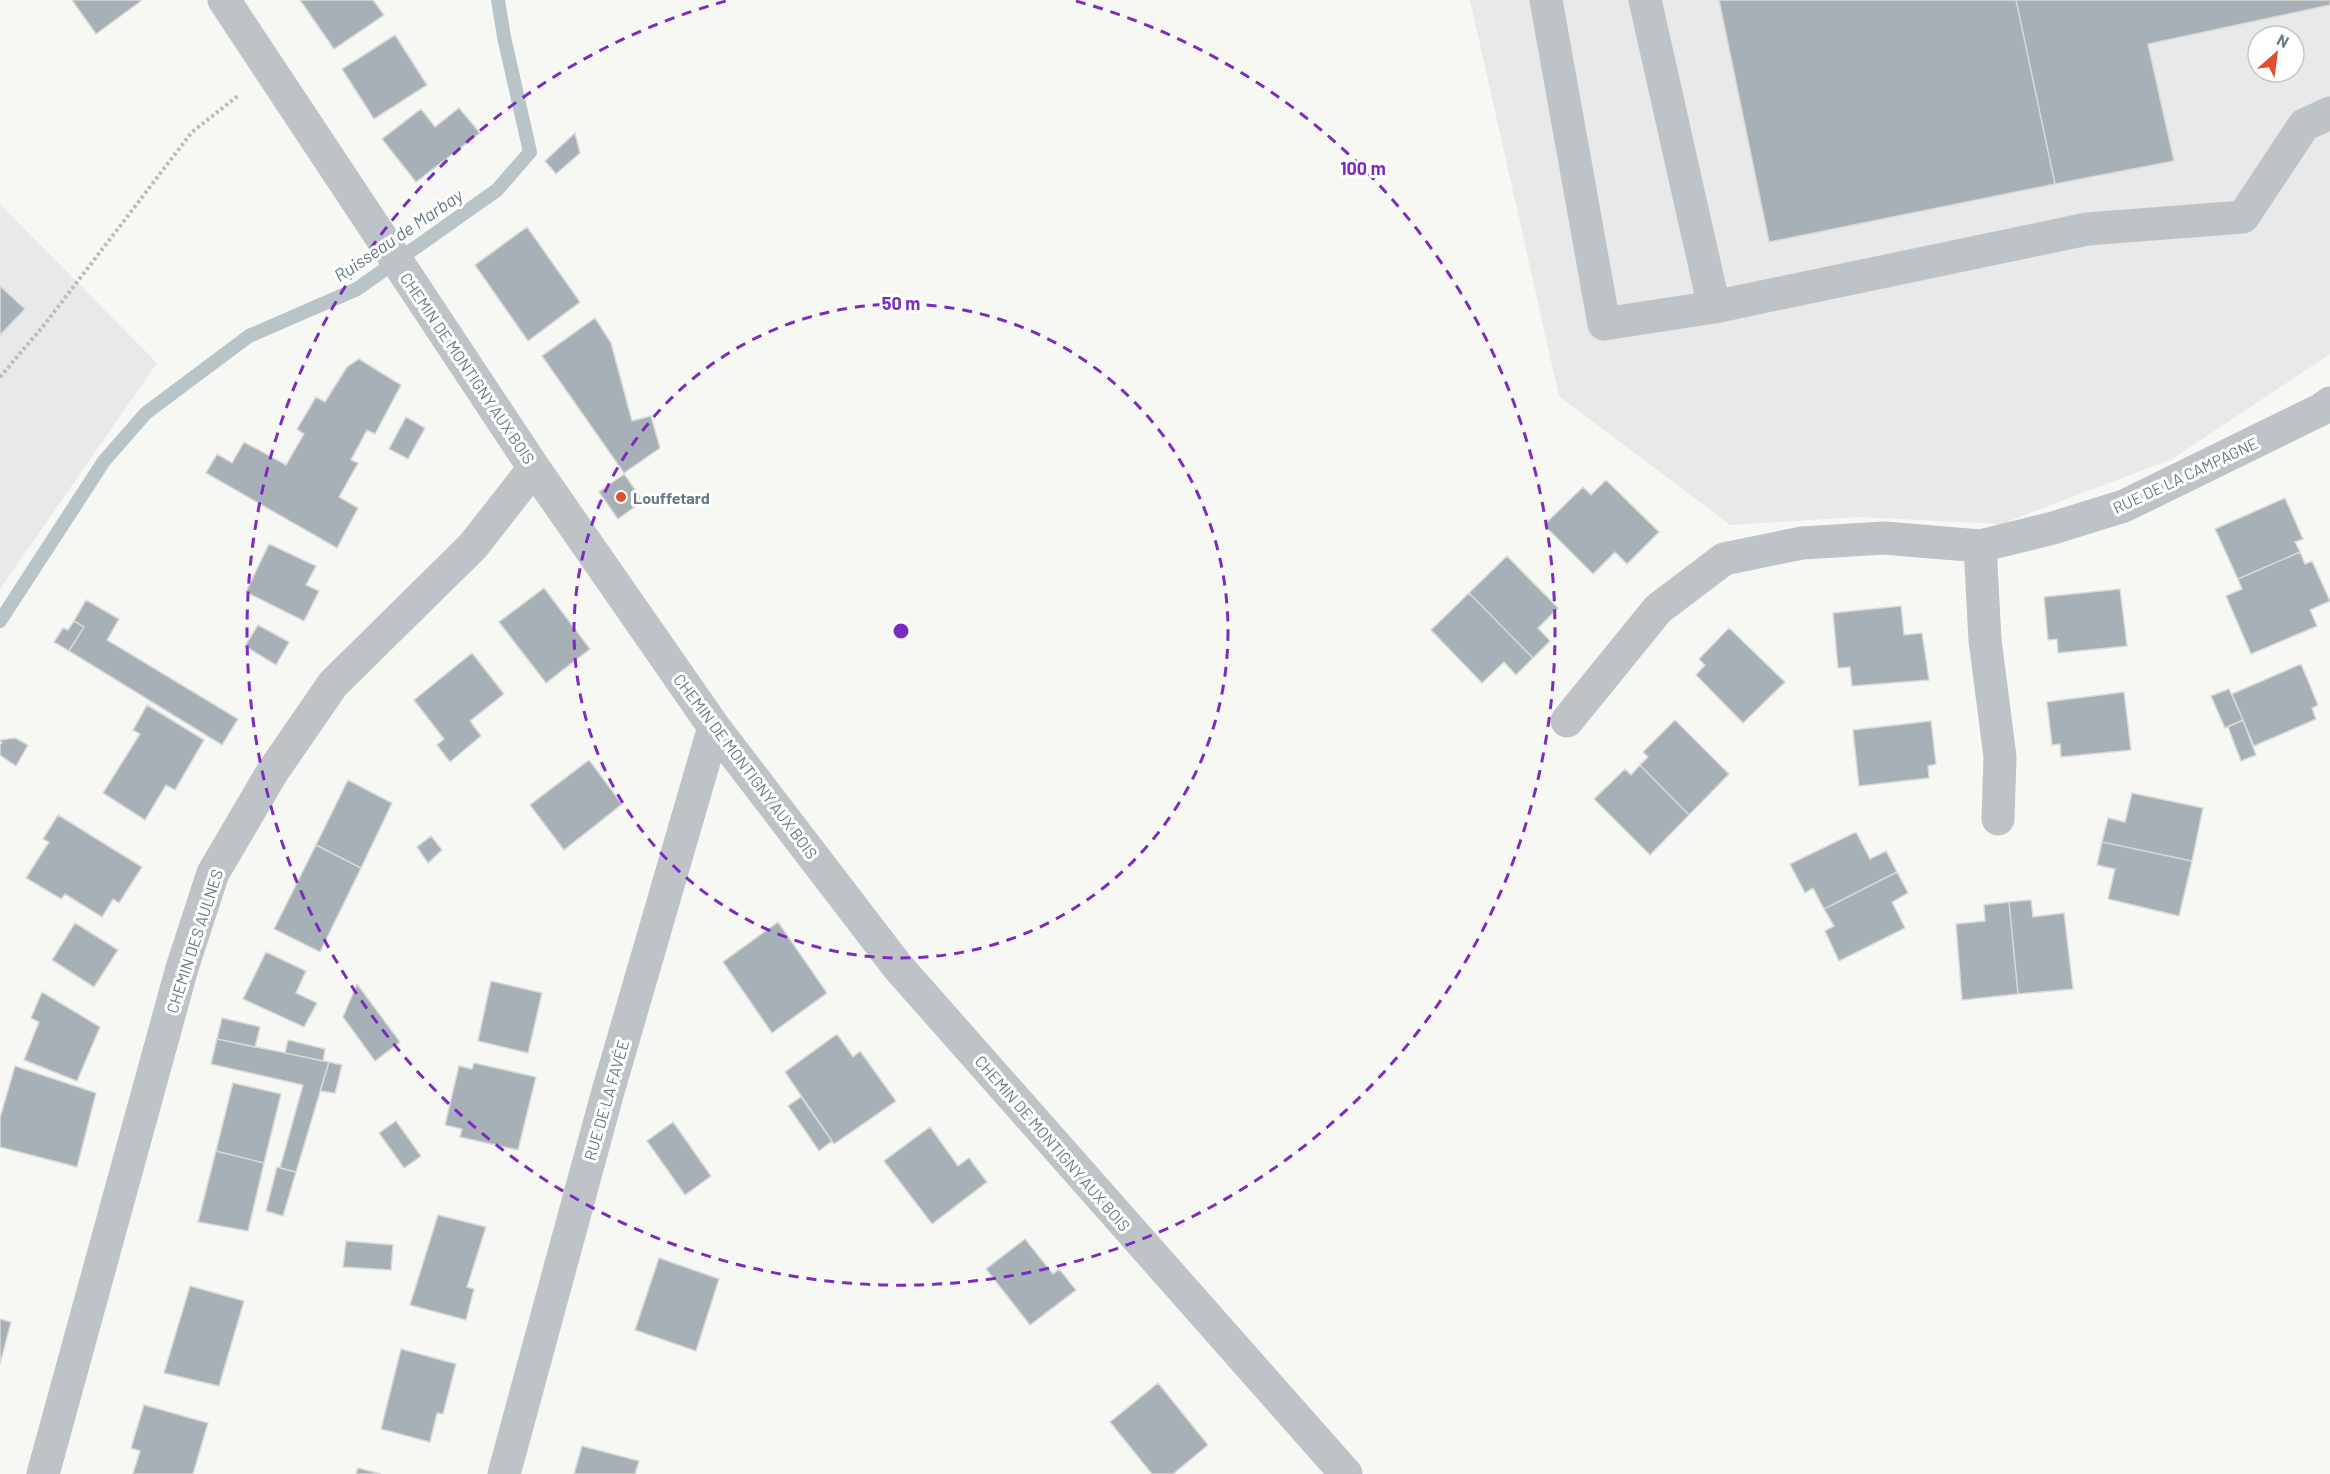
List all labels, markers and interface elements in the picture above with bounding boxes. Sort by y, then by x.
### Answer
north arrow [2246,24,2306,84]
text: N [2274,29,2292,51]
text: 100 m [1340,157,1386,179]
water label: Ruisseau de Marbay [329,183,467,286]
street label: CHEMIN DE MONTIGNY AUX BOIS [397,269,539,467]
text: 50 m [882,292,920,314]
street label: RUE DE LA CAMPAGNE [2109,433,2261,517]
place label: Louffetard [633,488,710,507]
marker: Louffetard [614,490,628,504]
centre of rings [891,621,911,641]
street label: CHEMIN DE MONTIGNY AUX BOIS [670,670,822,862]
street label: CHEMIN DES AULNES [162,867,226,1015]
street label: RUE DE LA FAVÉE [580,1038,632,1162]
street label: CHEMIN DE MONTIGNY AUX BOIS [971,1051,1135,1235]

